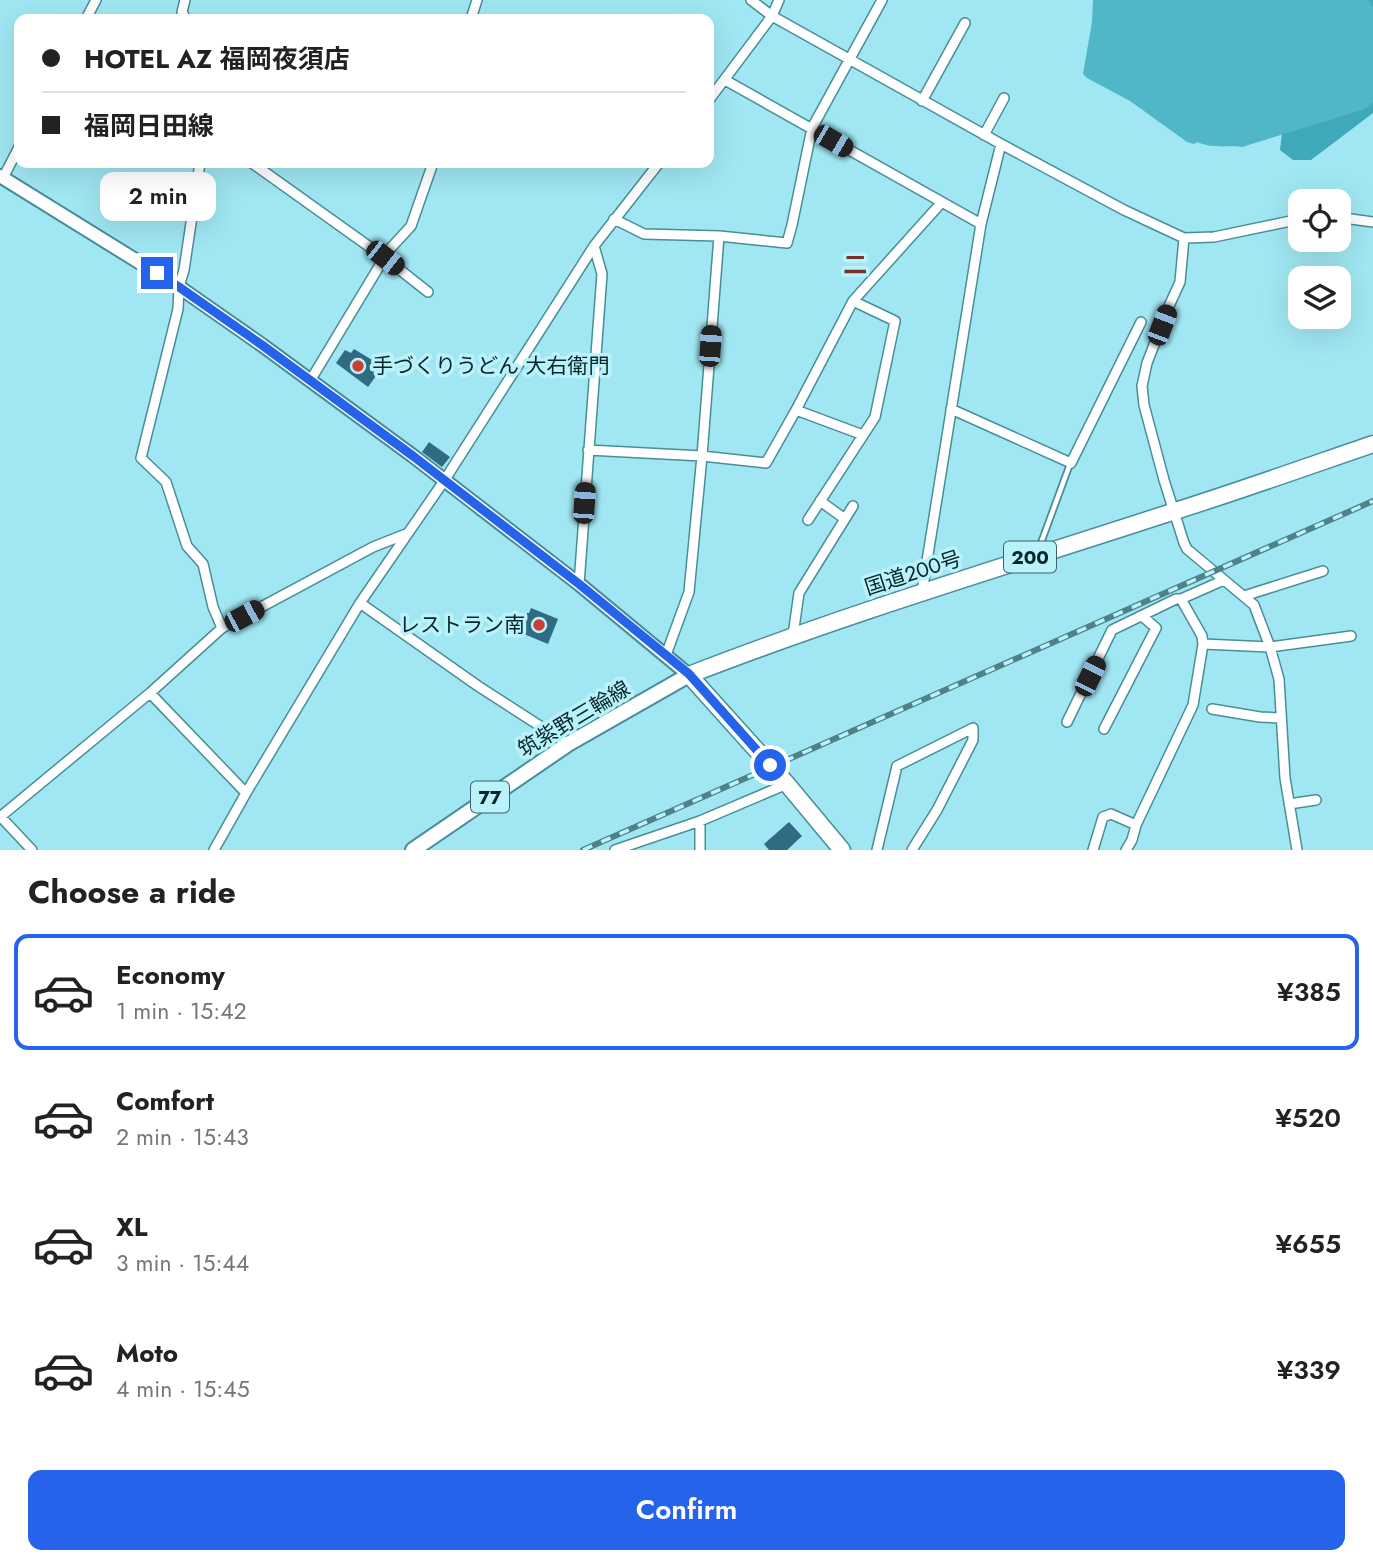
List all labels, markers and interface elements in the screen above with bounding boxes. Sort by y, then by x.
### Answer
text: HOTEL AZ 福岡夜須店 [84,40,350,78]
text: 福岡日田線 [84,107,214,145]
car [810,121,857,161]
callout: 2 min [99,172,215,220]
text: 2 min [128,179,188,213]
map controls [1288,189,1351,329]
button: locate [1288,189,1351,252]
car [362,237,409,279]
district label: 二 [843,247,867,282]
route end [141,257,173,289]
button: layers [1288,266,1351,329]
car [1145,302,1180,348]
car [699,324,722,368]
place label: 手づくりうどん 大右衛門 [372,351,609,381]
marker: 手づくりうどん 大右衛門 [350,358,366,374]
car [573,481,596,525]
road number: 200 [1004,542,1056,572]
street label: 国道200号 [861,543,965,603]
car [221,597,268,635]
place label: レストラン南 [399,610,525,640]
marker: レストラン南 [531,617,547,633]
car [1072,653,1109,699]
street label: 筑紫野三輪線 [512,674,636,764]
route start [754,749,786,781]
road number: 77 [471,782,509,812]
text: Choose a ride [28,869,236,915]
text: Economy [116,956,225,994]
icon: car [32,961,95,1024]
text: ¥385 [1277,973,1341,1011]
text: 1 min · 15:42 [116,994,247,1028]
text: Comfort [116,1082,214,1120]
icon: car [32,1087,95,1150]
text: ¥520 [1275,1099,1341,1137]
text: 2 min · 15:43 [116,1120,249,1154]
text: XL [116,1208,148,1246]
icon: car [32,1213,95,1276]
text: ¥655 [1275,1225,1341,1263]
text: 3 min · 15:44 [116,1246,249,1280]
text: Moto [116,1334,178,1372]
icon: car [32,1339,95,1402]
text: ¥339 [1277,1351,1341,1389]
text: 4 min · 15:45 [116,1372,250,1406]
button: Confirm [28,1470,1345,1550]

